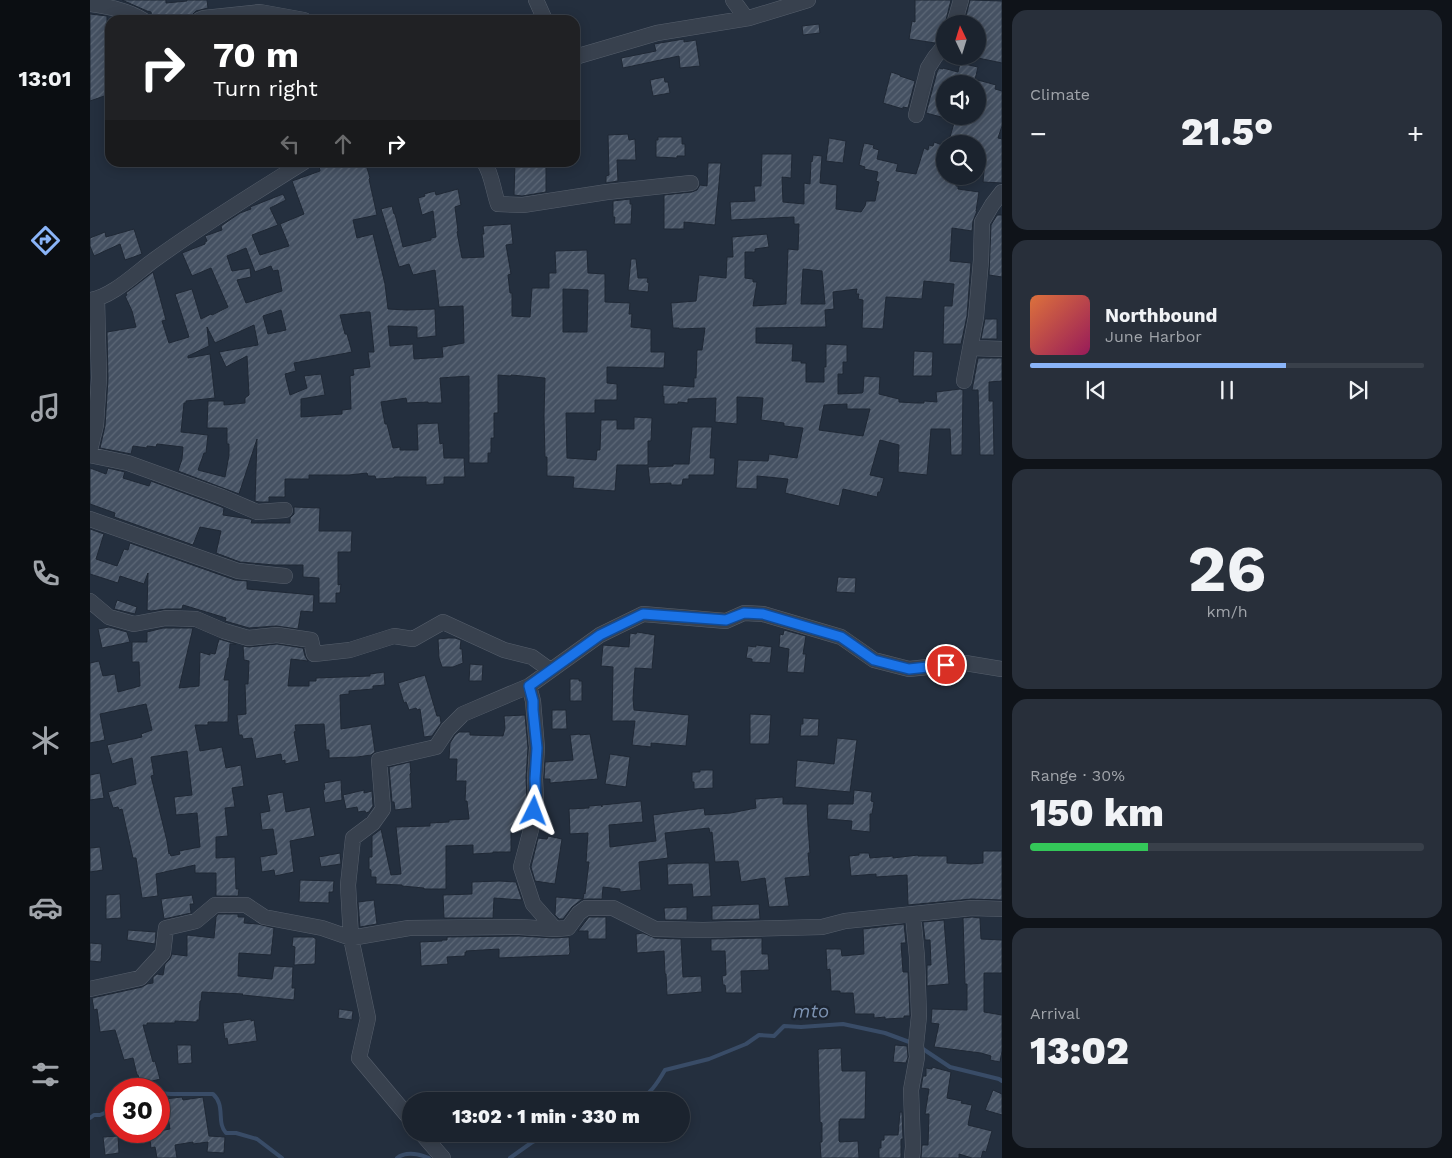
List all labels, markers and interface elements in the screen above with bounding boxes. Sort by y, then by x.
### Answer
north arrow [936,15,986,65]
map controls [936,15,986,185]
text: 70 m [213,34,299,76]
icon: right [130,35,195,100]
text: 13:01 [19,66,71,91]
button: sound [936,75,986,125]
text: Turn right [213,76,318,101]
text: Climate [1030,85,1090,104]
text: 21.5° [1181,110,1273,154]
text: − [1030,117,1047,150]
text: + [1407,117,1424,150]
icon: left [276,130,304,158]
icon: ahead [329,130,357,158]
icon: right [382,130,410,158]
button: search [936,135,986,185]
icon: directions [28,223,63,258]
text: Northbound [1105,304,1217,327]
text: June Harbor [1105,327,1202,346]
icon: previous [1082,376,1110,404]
icon: pause [1213,376,1241,404]
icon: next [1344,376,1372,404]
icon: music [28,390,63,425]
text: 26 [1188,531,1266,607]
icon: phone [28,556,63,591]
text: km/h [1206,602,1248,621]
pin [925,644,967,686]
icon: arrive [932,651,960,679]
icon: climate [28,723,63,758]
text: Range · 30% [1030,766,1125,785]
position arrow [507,784,559,836]
text: 150 km [1030,791,1164,835]
icon: car [28,890,63,925]
water label: mto [793,999,829,1023]
text: Arrival [1030,1004,1080,1023]
text: 13:02 [1030,1029,1129,1073]
icon: filters [28,1057,63,1092]
speed limit sign: 30 [105,1078,170,1143]
text: 13:02 · 1 min · 330 m [452,1105,640,1128]

